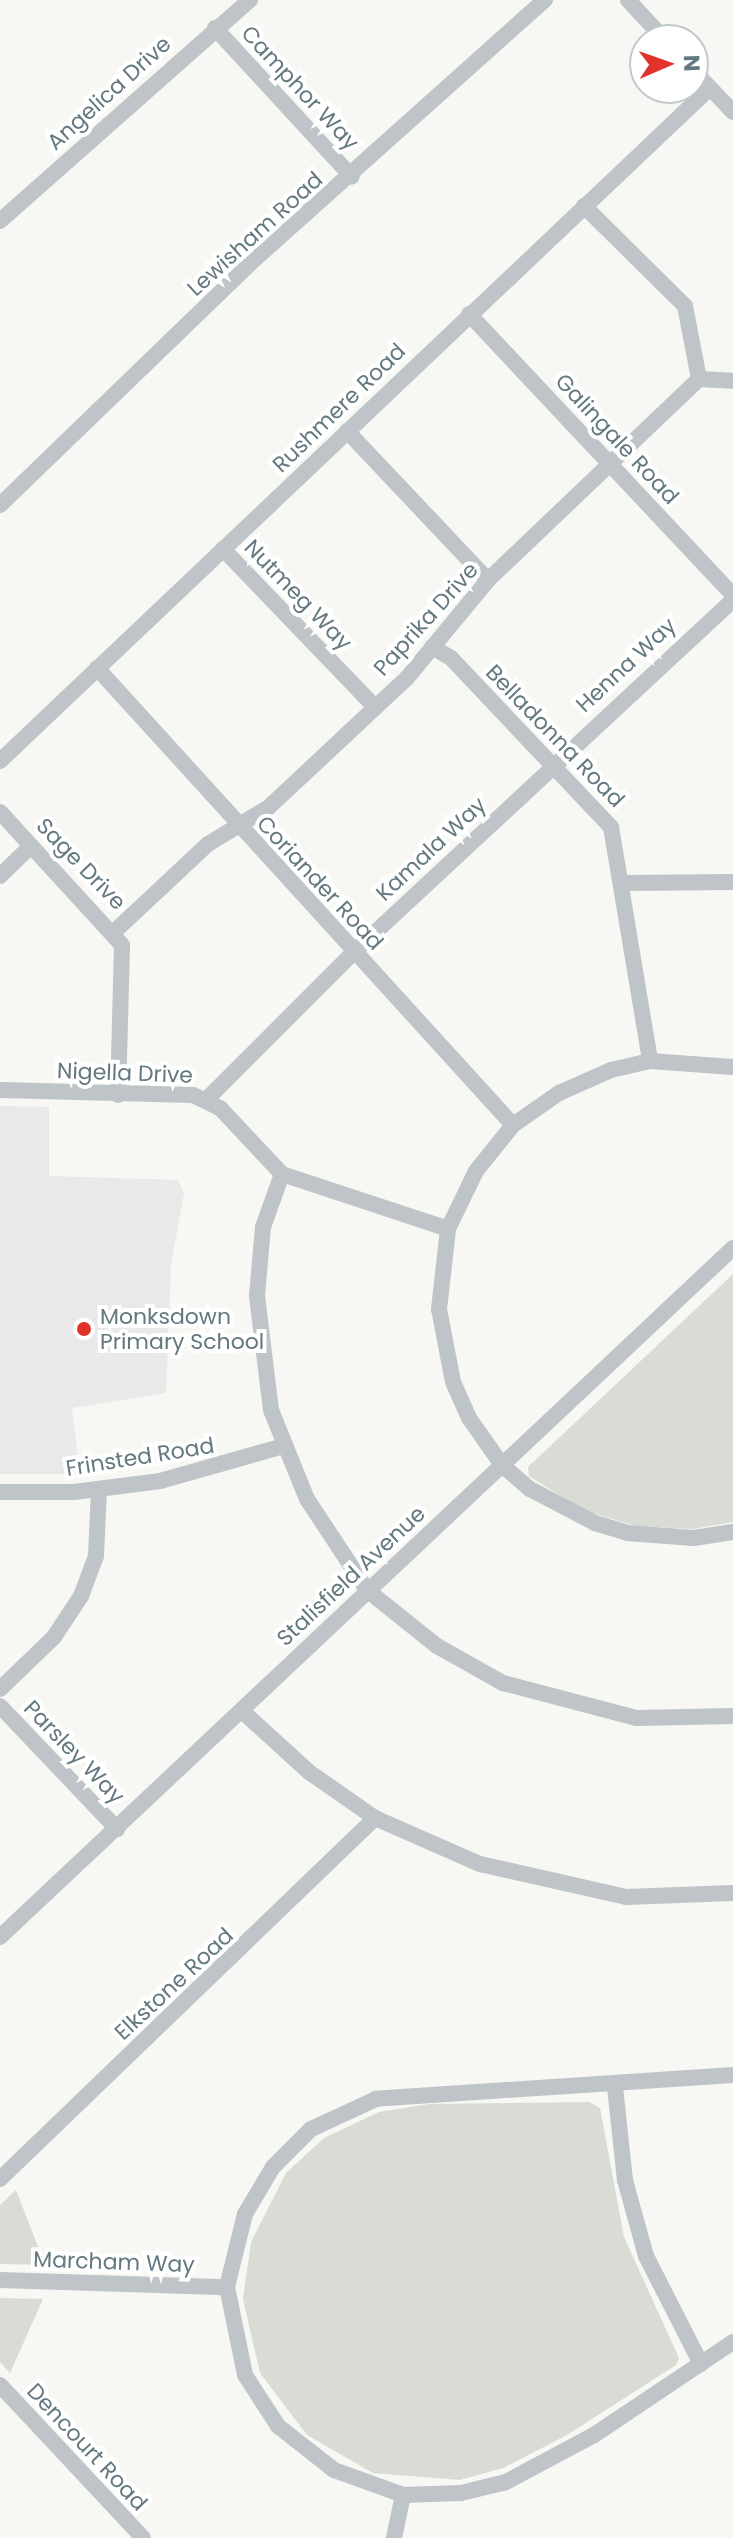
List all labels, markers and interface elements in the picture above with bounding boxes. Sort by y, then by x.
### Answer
street label: Camphor Way [236,20,364,156]
north arrow [629,24,709,104]
street label: Angelica Drive [42,30,176,156]
text: N [676,54,707,72]
street label: Lewisham Road [182,166,328,302]
street label: Rushmere Road [267,338,411,478]
street label: Galingale Road [550,368,684,510]
street label: Nutmeg Way [239,534,357,656]
street label: Paprika Drive [368,557,484,681]
street label: Henna Way [571,612,681,718]
street label: Belladonna Road [480,659,630,813]
street label: Kamala Way [371,791,491,907]
street label: Coriander Road [251,811,389,955]
street label: Sage Drive [31,813,131,915]
street label: Nigella Drive [57,1057,193,1089]
place label: Monksdown Primary School [100,1303,264,1354]
marker: Monksdown Primary School [75,1320,93,1338]
street label: Frinsted Road [64,1432,216,1482]
street label: Stalisfield Avenue [271,1500,431,1652]
street label: Parsley Way [18,1695,130,1809]
street label: Elkstone Road [109,1922,239,2046]
street label: Marcham Way [33,2246,195,2278]
street label: Dencourt Road [21,2378,153,2516]

